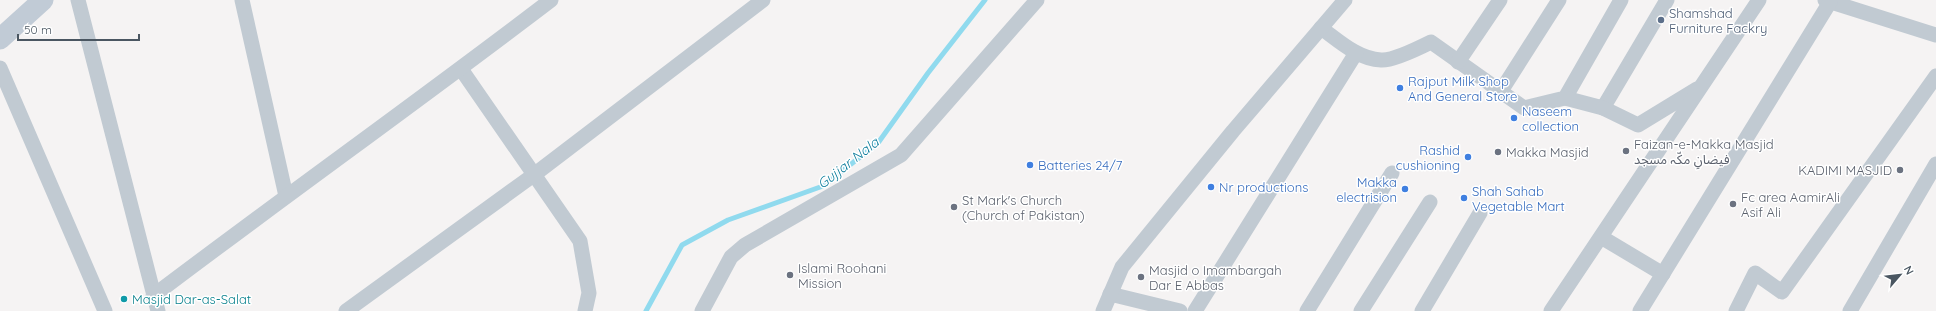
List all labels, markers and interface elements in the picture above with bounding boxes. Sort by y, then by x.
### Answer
place label: Shamshad Furniture Fackry [1669,5,1767,36]
marker: Shamshad Furniture Fackry [1656,15,1666,25]
scale bar [18,16,139,42]
text: 50 m [24,22,52,37]
place label: Rajput Milk Shop And General Store [1408,73,1517,104]
marker: Rajput Milk Shop And General Store [1395,83,1405,93]
place label: Naseem collection [1522,103,1579,134]
marker: Naseem collection [1509,113,1519,123]
water label: Gujjar Nala [814,132,884,193]
place label: Faizan-e-Makka Masjid فیضانِ مکّہ مسجد [1634,136,1774,170]
place label: Rashid cushioning [1396,142,1460,173]
place label: Makka Masjid [1506,144,1589,160]
marker: Faizan-e-Makka Masjid فیضانِ مکّہ مسجد [1621,146,1631,156]
marker: Makka Masjid [1493,147,1503,157]
marker: Rashid cushioning [1463,152,1473,162]
place label: Batteries 24/7 [1038,157,1123,173]
marker: Batteries 24/7 [1025,160,1035,170]
place label: KADIMI MASJID [1798,162,1892,178]
marker: KADIMI MASJID [1895,165,1905,175]
place label: Makka electrision [1336,174,1397,205]
place label: Nr productions [1219,179,1308,195]
marker: Nr productions [1206,182,1216,192]
place label: Shah Sahab Vegetable Mart [1472,183,1565,214]
marker: Makka electrision [1400,184,1410,194]
place label: Fc area AamirAli Asif Ali [1741,189,1840,220]
place label: St Mark's Church (Church of Pakistan) [962,192,1085,223]
marker: Shah Sahab Vegetable Mart [1459,193,1469,203]
marker: Fc area AamirAli Asif Ali [1728,199,1738,209]
marker: St Mark's Church (Church of Pakistan) [949,202,959,212]
north arrow [1880,255,1920,295]
place label: Islami Roohani Mission [798,260,886,291]
place label: Masjid o Imambargah Dar E Abbas [1149,262,1282,293]
text: N [1901,263,1917,277]
marker: Islami Roohani Mission [785,270,795,280]
marker: Masjid o Imambargah Dar E Abbas [1136,272,1146,282]
place label: Masjid Dar-as-Salat [132,291,251,307]
marker: Masjid Dar-as-Salat [119,294,129,304]

